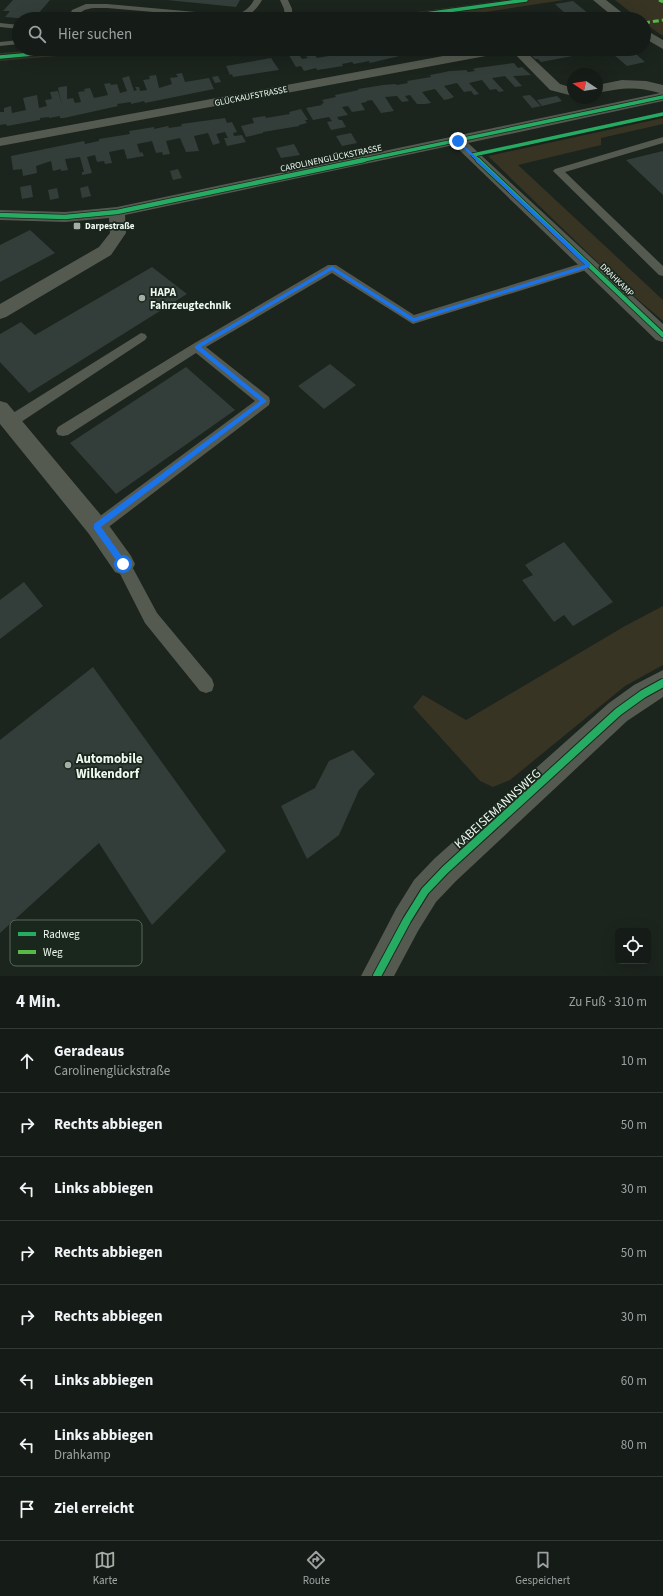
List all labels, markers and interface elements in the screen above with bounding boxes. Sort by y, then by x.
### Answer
search box [12,12,651,56]
icon: search [26,23,48,45]
text: Hier suchen [58,24,132,45]
north arrow [567,68,603,104]
street label: GLÜCKAUFSTRASSE [213,83,289,110]
route end [449,132,467,150]
street label: CAROLINENGLÜCKSTRASSE [279,141,383,176]
place label: Darpestraße [85,220,135,233]
marker: Darpestraße [72,221,82,231]
street label: DRAHKAMP [597,261,637,300]
place label: HAPA Fahrzeugtechnik [150,285,231,313]
marker: HAPA Fahrzeugtechnik [137,293,147,303]
route start [114,555,132,573]
place label: Automobile Wilkendorf [75,750,143,783]
marker: Automobile Wilkendorf [63,760,73,770]
street label: KABEISEMANNSWEG [450,765,545,853]
legend [10,920,142,966]
text: Radweg [43,927,80,942]
map controls [615,928,651,964]
button: locate [615,928,651,964]
text: Weg [43,945,63,960]
text: 4 Min. [16,990,61,1014]
text: Zu Fuß · 310 m [569,993,647,1011]
text: Geradeaus [54,1041,124,1062]
icon: ahead [16,1050,38,1072]
text: 10 m [621,1052,647,1070]
text: Carolinenglückstraße [54,1062,170,1080]
icon: right [16,1114,38,1136]
text: Rechts abbiegen [54,1114,163,1135]
text: 50 m [621,1116,647,1134]
icon: left [16,1178,38,1200]
text: Links abbiegen [54,1178,153,1199]
text: 30 m [621,1180,647,1198]
icon: right [16,1242,38,1264]
text: Rechts abbiegen [54,1242,163,1263]
text: 50 m [621,1244,647,1262]
icon: right [16,1306,38,1328]
text: Rechts abbiegen [54,1306,163,1327]
text: 30 m [621,1308,647,1326]
icon: left [16,1370,38,1392]
text: Links abbiegen [54,1370,153,1391]
text: 60 m [621,1372,647,1390]
text: Links abbiegen [54,1425,153,1446]
icon: left [16,1434,38,1456]
text: 80 m [621,1436,647,1454]
text: Drahkamp [54,1446,111,1464]
icon: arrive [16,1498,38,1520]
text: Ziel erreicht [54,1498,134,1519]
tab: Karte [93,1549,117,1588]
tab: Route [303,1549,330,1588]
tab: Gespeichert [515,1549,570,1588]

